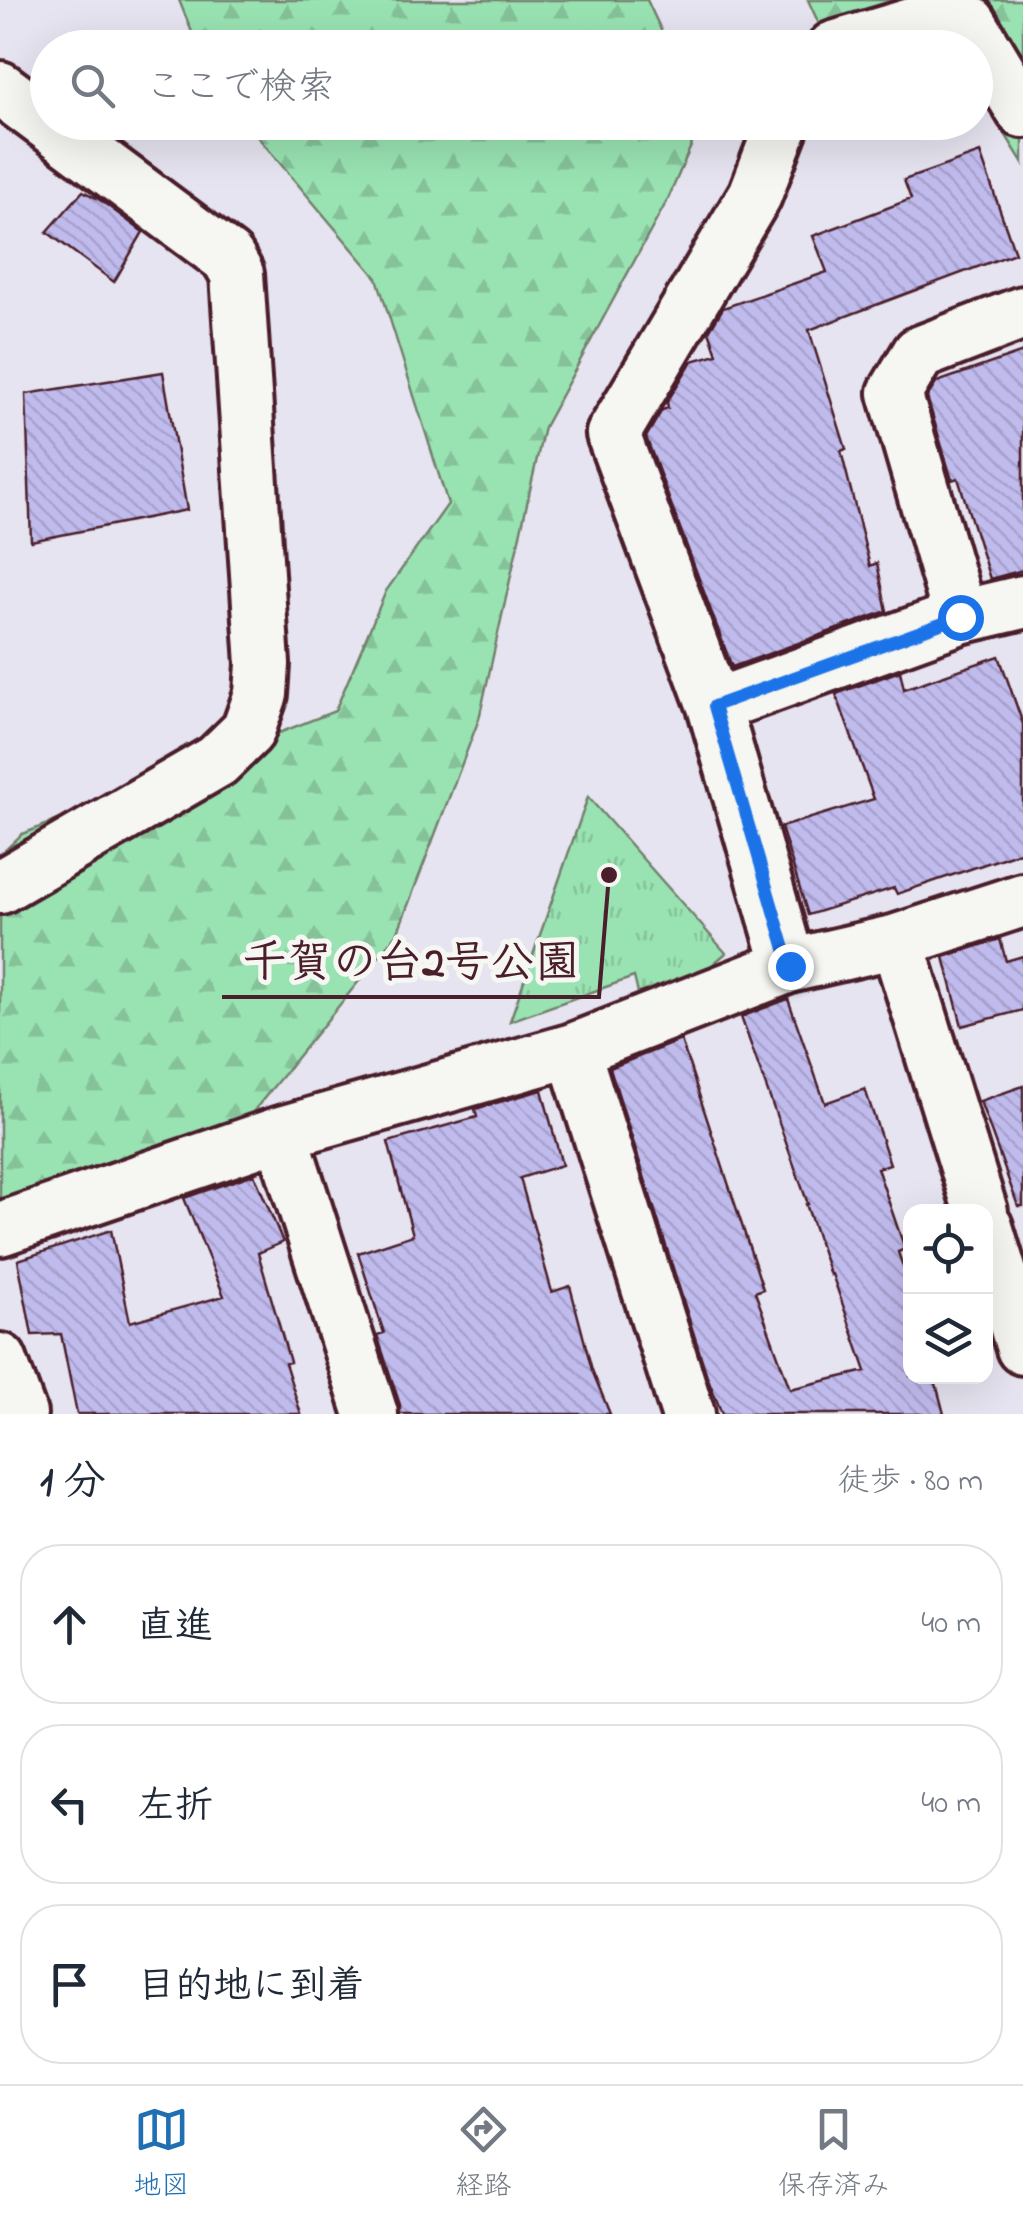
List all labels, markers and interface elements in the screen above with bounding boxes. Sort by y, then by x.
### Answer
search box [30,30,993,140]
icon: search [65,58,120,113]
text: ここで検索 [145,61,335,117]
route start [938,595,984,641]
callout: 千賀の台2号公園 [222,922,599,997]
text: 千賀の台2号公園 [242,932,580,998]
route end [768,944,814,990]
map controls [903,1204,993,1384]
button: locate [903,1204,993,1294]
button: layers [903,1294,993,1384]
text: 1 分 [40,1453,106,1514]
text: 徒歩 · 80 m [838,1459,983,1506]
icon: ahead [42,1597,97,1652]
text: 直進 [137,1600,213,1656]
text: 40 m [921,1601,981,1648]
icon: left [42,1777,97,1832]
text: 左折 [137,1780,213,1836]
text: 40 m [921,1781,981,1828]
icon: arrive [42,1957,97,2012]
text: 目的地に到着 [137,1960,365,2016]
tab: 地図 [133,2102,189,2208]
tab: 経路 [455,2102,512,2208]
tab: 保存済み [778,2102,890,2208]

